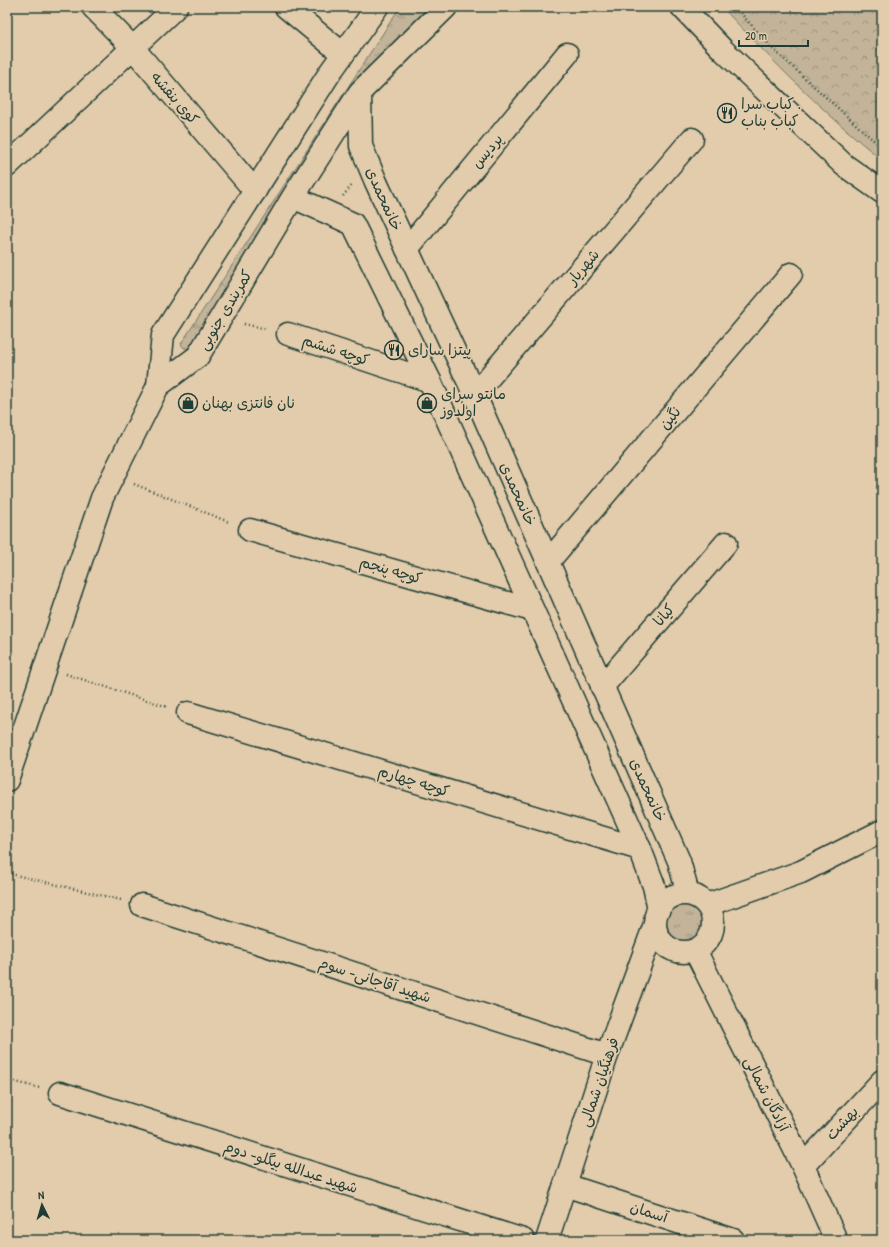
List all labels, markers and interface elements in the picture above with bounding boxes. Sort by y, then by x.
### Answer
scale bar [739,22,808,48]
text: 20 m [745,27,767,44]
street label: کوی بنفشه [147,67,204,129]
place label: کباب سرا . کباب بناب [741,93,801,131]
restaurant icon: کباب سرا . کباب بناب [716,102,738,124]
street label: پردیس [466,129,507,173]
street label: خانمحمدی [361,164,408,234]
street label: شهریار [561,244,604,290]
street label: کمربندی جنوبی [192,266,257,354]
street label: کوچه ششم [299,329,372,372]
restaurant icon: پیتزا سارای [383,339,405,361]
place label: پیتزا سارای [408,339,471,360]
place label: مانتو سرای اولدوز [440,383,506,421]
shop icon: نان فانتزی بهنان [177,392,199,414]
place label: نان فانتزی بهنان [202,392,295,413]
shop icon: مانتو سرای اولدوز [416,392,438,414]
street label: نگین [654,402,685,434]
street label: خانمحمدی [495,459,542,529]
street label: کوچه پنجم [357,551,425,590]
street label: کیانا [648,599,679,630]
street label: خانمحمدی [625,755,672,825]
street label: کوچه چهارم [376,760,452,802]
street label: شهید آقاجانی- سوم [316,951,434,1009]
street label: فرهنگیان شمالی [573,1034,624,1129]
street label: آزادگان شمالی [740,1053,796,1136]
street label: بهشت [820,1101,863,1144]
street label: شهید عبدالله بیگلو- دوم [221,1135,361,1200]
north arrow [22,1185,62,1225]
text: N [38,1188,45,1202]
street label: آسمان [628,1196,672,1228]

